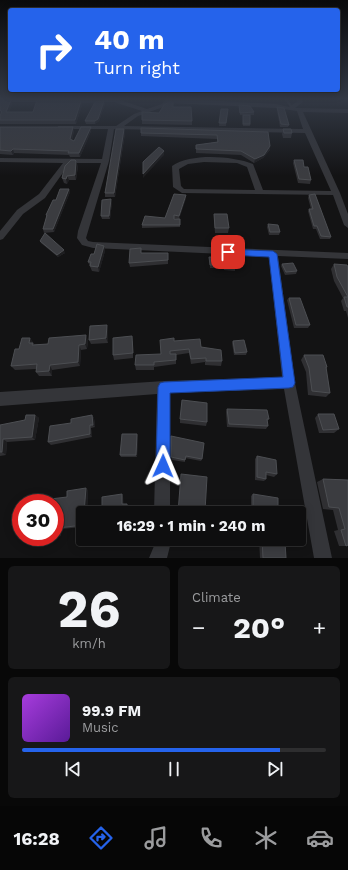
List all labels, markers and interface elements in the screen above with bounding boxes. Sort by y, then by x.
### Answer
text: 40 m [94,23,164,56]
icon: right [28,24,80,76]
text: Turn right [94,57,180,78]
pin [211,235,245,269]
icon: arrive [217,241,239,263]
position arrow [142,445,184,487]
speed limit sign: 30 [12,494,64,546]
text: 16:29 · 1 min · 240 m [117,517,265,535]
text: 26 [57,579,121,640]
text: Climate [192,590,241,605]
text: 20° [233,610,285,645]
text: − [192,615,205,640]
text: + [313,615,326,640]
text: km/h [72,636,106,651]
text: 99.9 FM [82,702,141,720]
text: Music [82,720,119,735]
icon: previous [62,758,84,780]
icon: pause [163,758,185,780]
icon: next [264,758,286,780]
icon: directions [87,824,115,852]
icon: music [142,824,170,852]
icon: phone [197,824,225,852]
icon: climate [252,824,280,852]
icon: car [306,824,334,852]
text: 16:28 [13,828,60,849]

